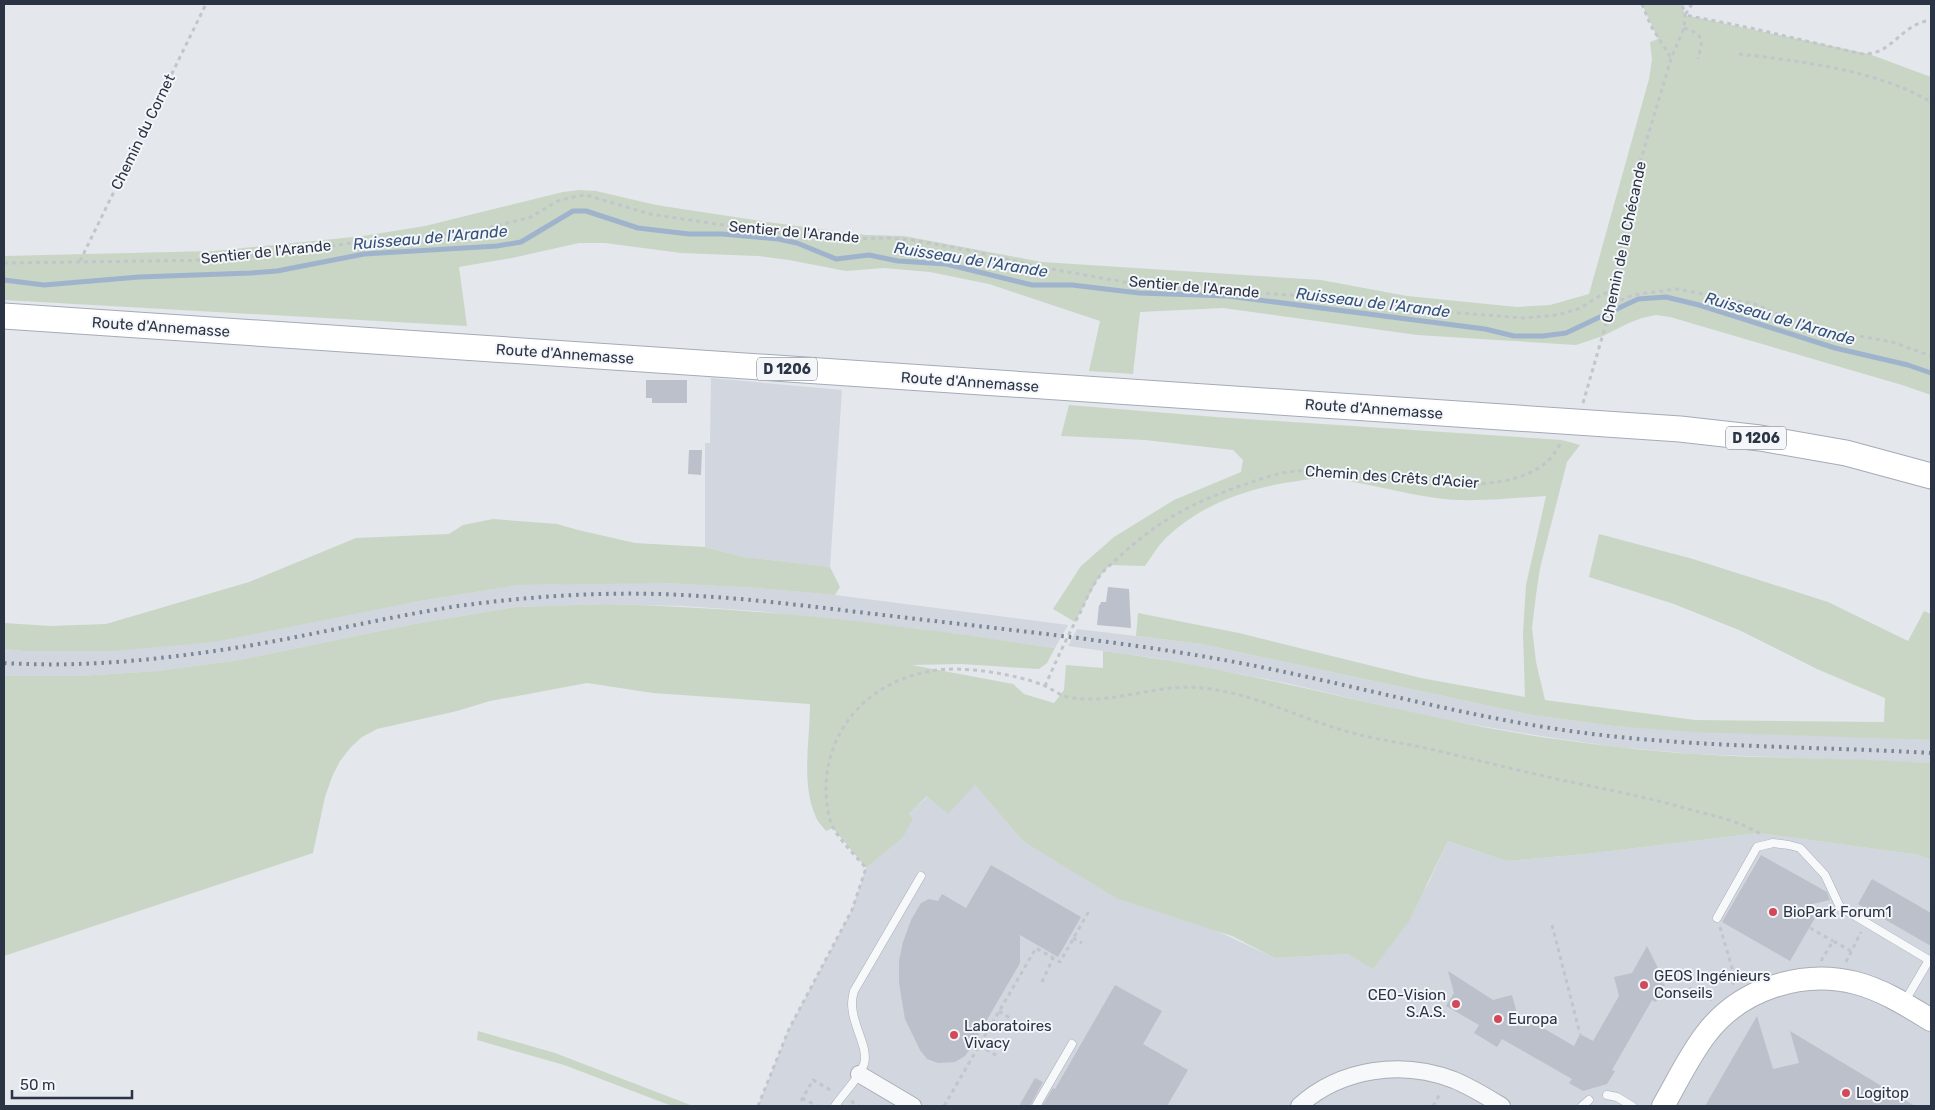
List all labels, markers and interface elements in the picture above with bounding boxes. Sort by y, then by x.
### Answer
street label: Chemin du Cornet [107,71,179,193]
street label: Chemin de la Chécande [1598,160,1650,324]
street label: Sentier de l'Arande [728,217,860,247]
water label: Ruisseau de l'Arande [352,221,508,254]
street label: Sentier de l'Arande [200,236,332,268]
water label: Ruisseau de l'Arande [893,238,1049,281]
street label: Sentier de l'Arande [1128,272,1260,302]
water label: Ruisseau de l'Arande [1295,284,1451,321]
water label: Ruisseau de l'Arande [1703,288,1857,349]
street label: Route d'Annemasse [91,313,231,341]
street label: Route d'Annemasse [495,340,635,368]
road number: D 1206 [757,358,817,380]
street label: Route d'Annemasse [900,368,1040,396]
street label: Route d'Annemasse [1304,395,1444,423]
road number: D 1206 [1726,426,1786,449]
street label: Chemin des Crêts d'Acier [1305,462,1480,492]
place label: BioPark Forum1 [1783,903,1892,921]
marker: BioPark Forum1 [1767,906,1779,918]
place label: GEOS Ingénieurs Conseils [1654,967,1771,1002]
marker: GEOS Ingénieurs Conseils [1638,979,1650,991]
place label: CEO-Vision S.A.S. [1368,986,1446,1021]
marker: CEO-Vision S.A.S. [1450,998,1462,1010]
place label: Europa [1508,1010,1557,1028]
marker: Europa [1492,1013,1504,1025]
place label: Laboratoires Vivacy [964,1017,1052,1052]
marker: Laboratoires Vivacy [948,1029,960,1041]
scale bar [12,1068,132,1100]
text: 50 m [20,1076,55,1094]
place label: Logitop [1856,1084,1909,1102]
marker: Logitop [1840,1087,1852,1099]

